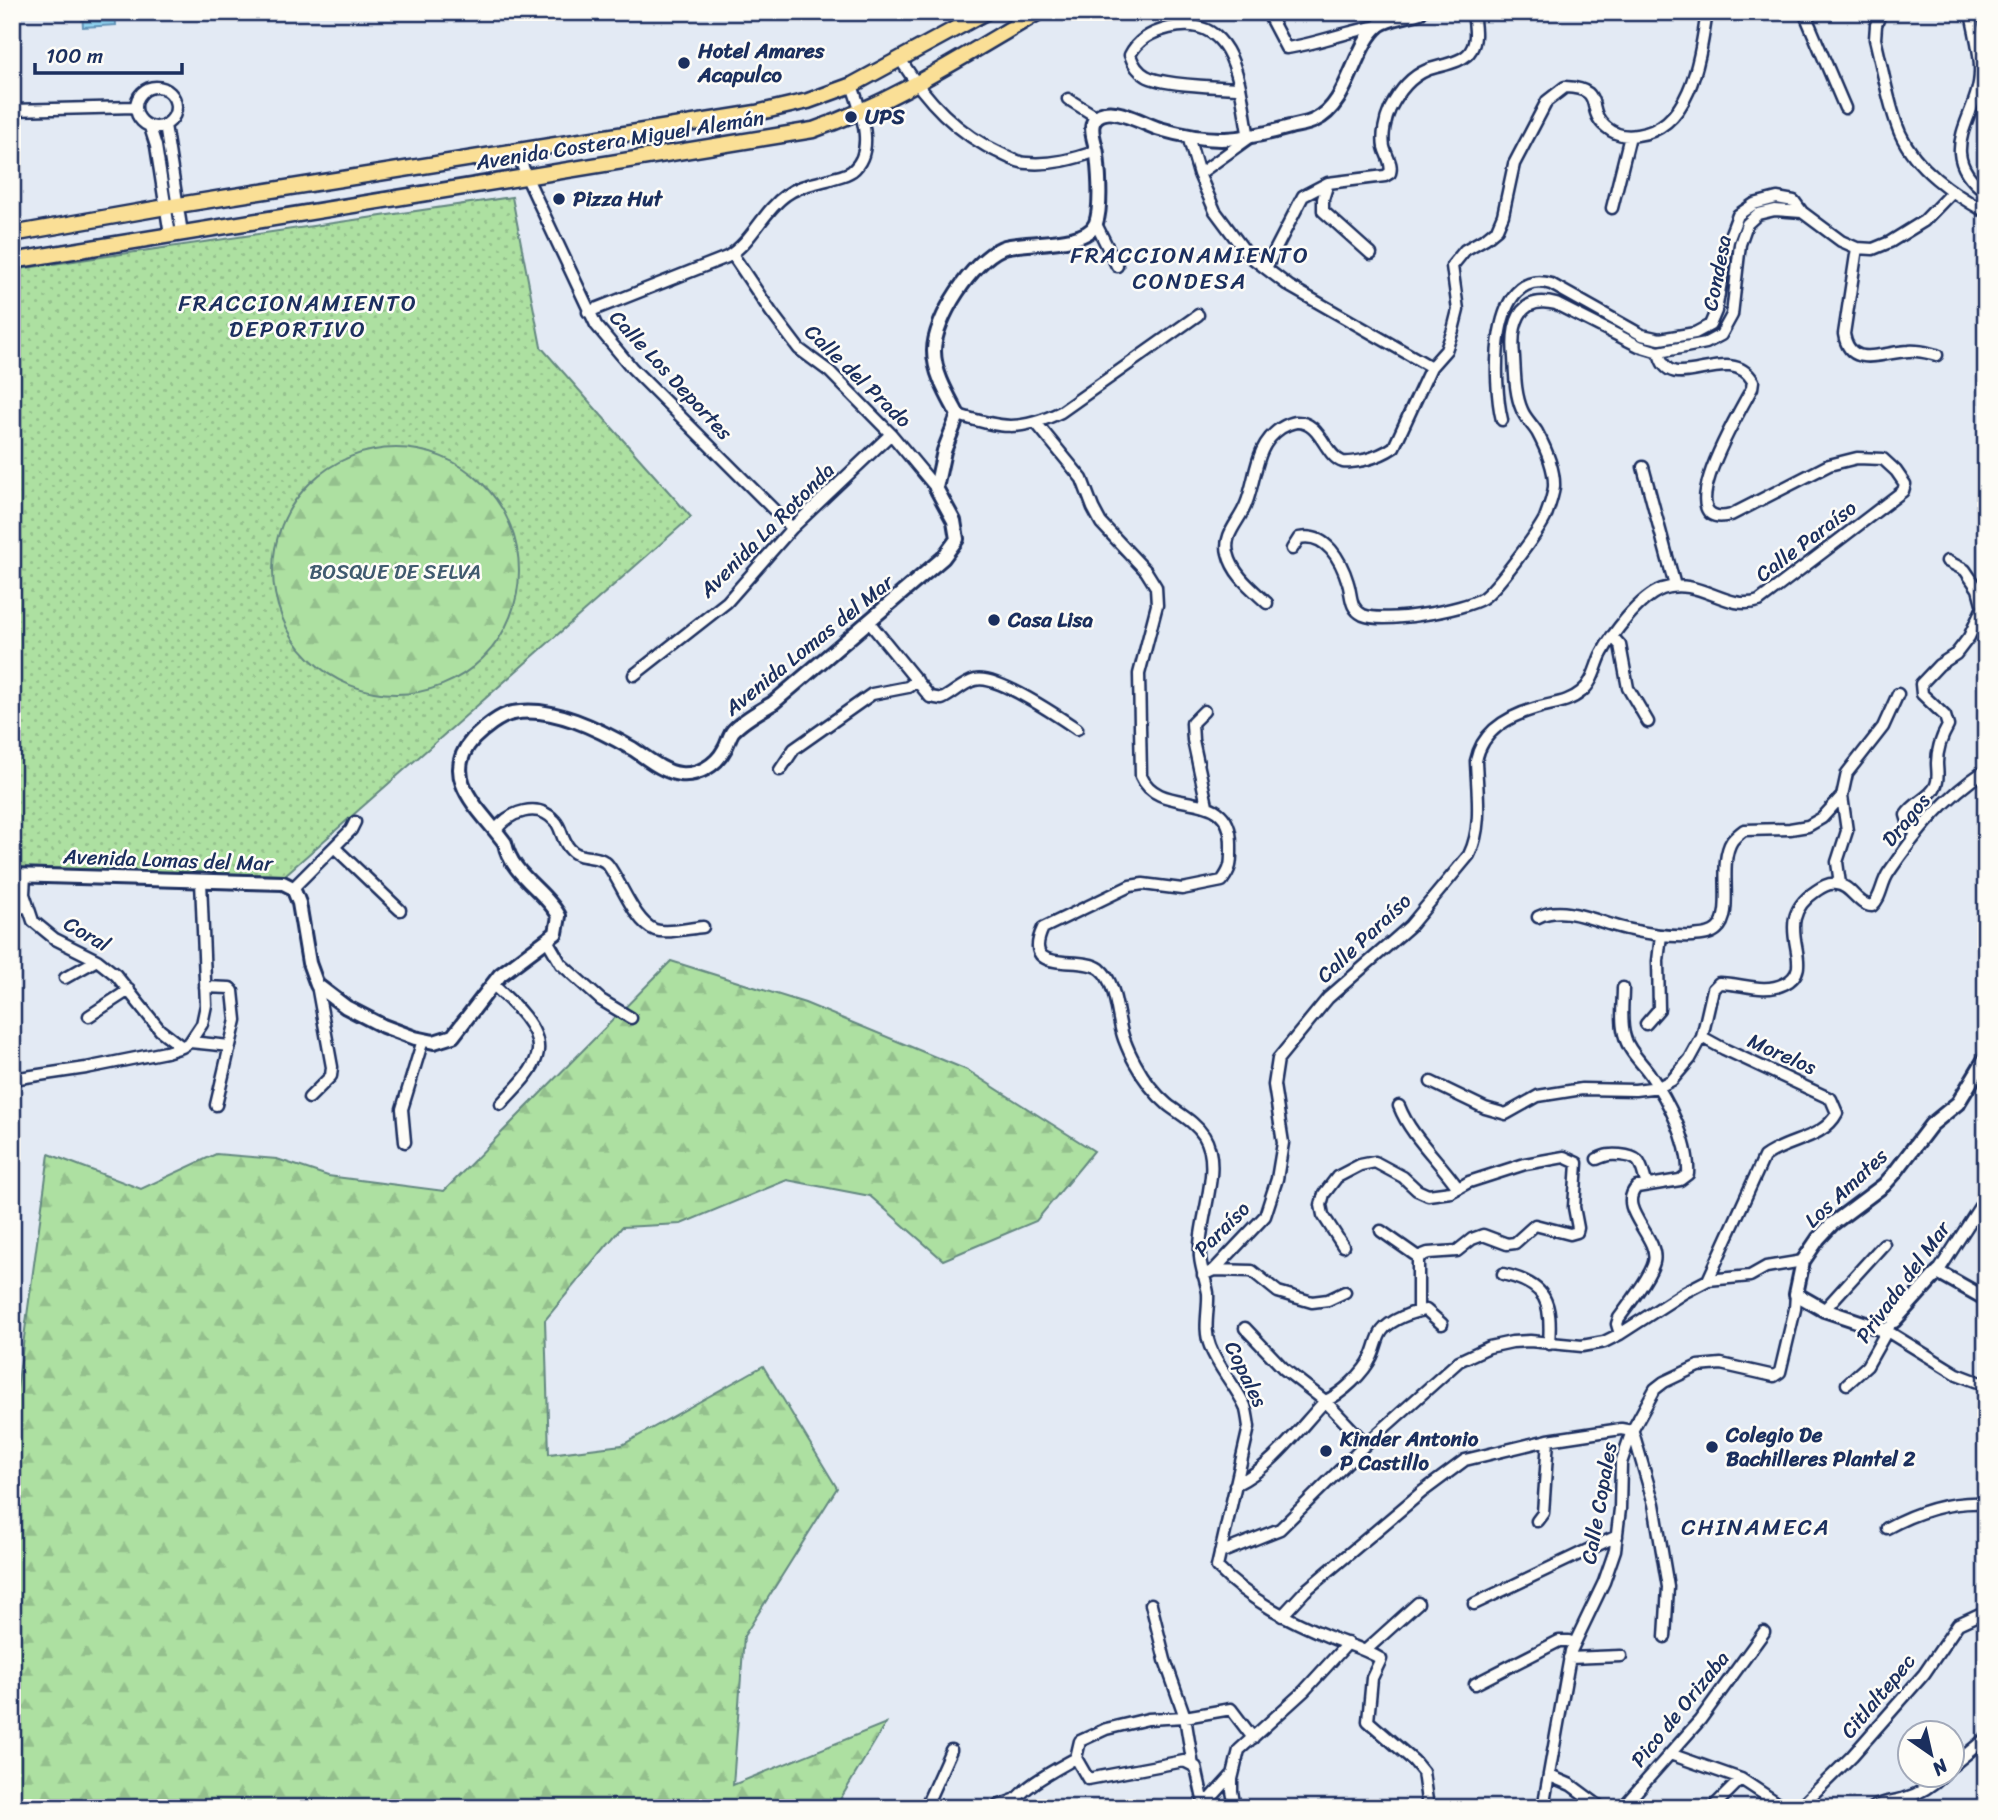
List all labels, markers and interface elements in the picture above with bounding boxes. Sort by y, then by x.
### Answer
scale bar [35,32,182,76]
place label: Hotel Amares Acapulco [697,32,825,94]
text: 100 m [46,37,103,75]
marker: Hotel Amares Acapulco [676,55,692,71]
street label: Avenida Costera Miguel Alemán [472,98,767,182]
place label: UPS [865,98,906,136]
marker: UPS [843,109,859,125]
place label: Pizza Hut [573,180,664,218]
marker: Pizza Hut [551,191,567,207]
street label: Condesa [1691,232,1743,314]
district label: FRACCIONAMIENTO CONDESA [1070,235,1310,302]
district label: FRACCIONAMIENTO DEPORTIVO [178,283,418,350]
street label: Calle Los Deportes [600,301,742,450]
street label: Calle del Prado [795,314,921,438]
street label: Avenida La Rotonda [689,453,844,608]
street label: Calle Paraíso [1747,490,1866,592]
park label: BOSQUE DE SELVA [309,553,481,591]
street label: Avenida Lomas del Mar [715,563,903,726]
place label: Casa Lisa [1007,601,1093,639]
marker: Casa Lisa [986,612,1002,628]
street label: Dragos [1872,784,1941,856]
street label: Avenida Lomas del Mar [62,837,275,883]
street label: Calle Paraíso [1307,883,1421,993]
street label: Coral [56,905,119,963]
street label: Morelos [1741,1022,1823,1086]
street label: Los Amates [1795,1138,1897,1237]
street label: Paraíso [1184,1191,1260,1267]
street label: Privada del Mar [1845,1211,1962,1351]
street label: Copales [1214,1334,1279,1414]
place label: Colegio De Bachilleres Plantel 2 [1725,1416,1915,1478]
place label: Kinder Antonio P Castillo [1339,1420,1479,1482]
street label: Calle Copales [1570,1439,1628,1567]
marker: Colegio De Bachilleres Plantel 2 [1704,1439,1720,1455]
marker: Kinder Antonio P Castillo [1318,1443,1334,1459]
district label: CHINAMECA [1681,1507,1831,1548]
street label: Pico de Orizaba [1621,1641,1740,1776]
street label: Citlaltepec [1831,1644,1926,1747]
north arrow [1896,1718,1966,1788]
text: N [1925,1750,1956,1786]

